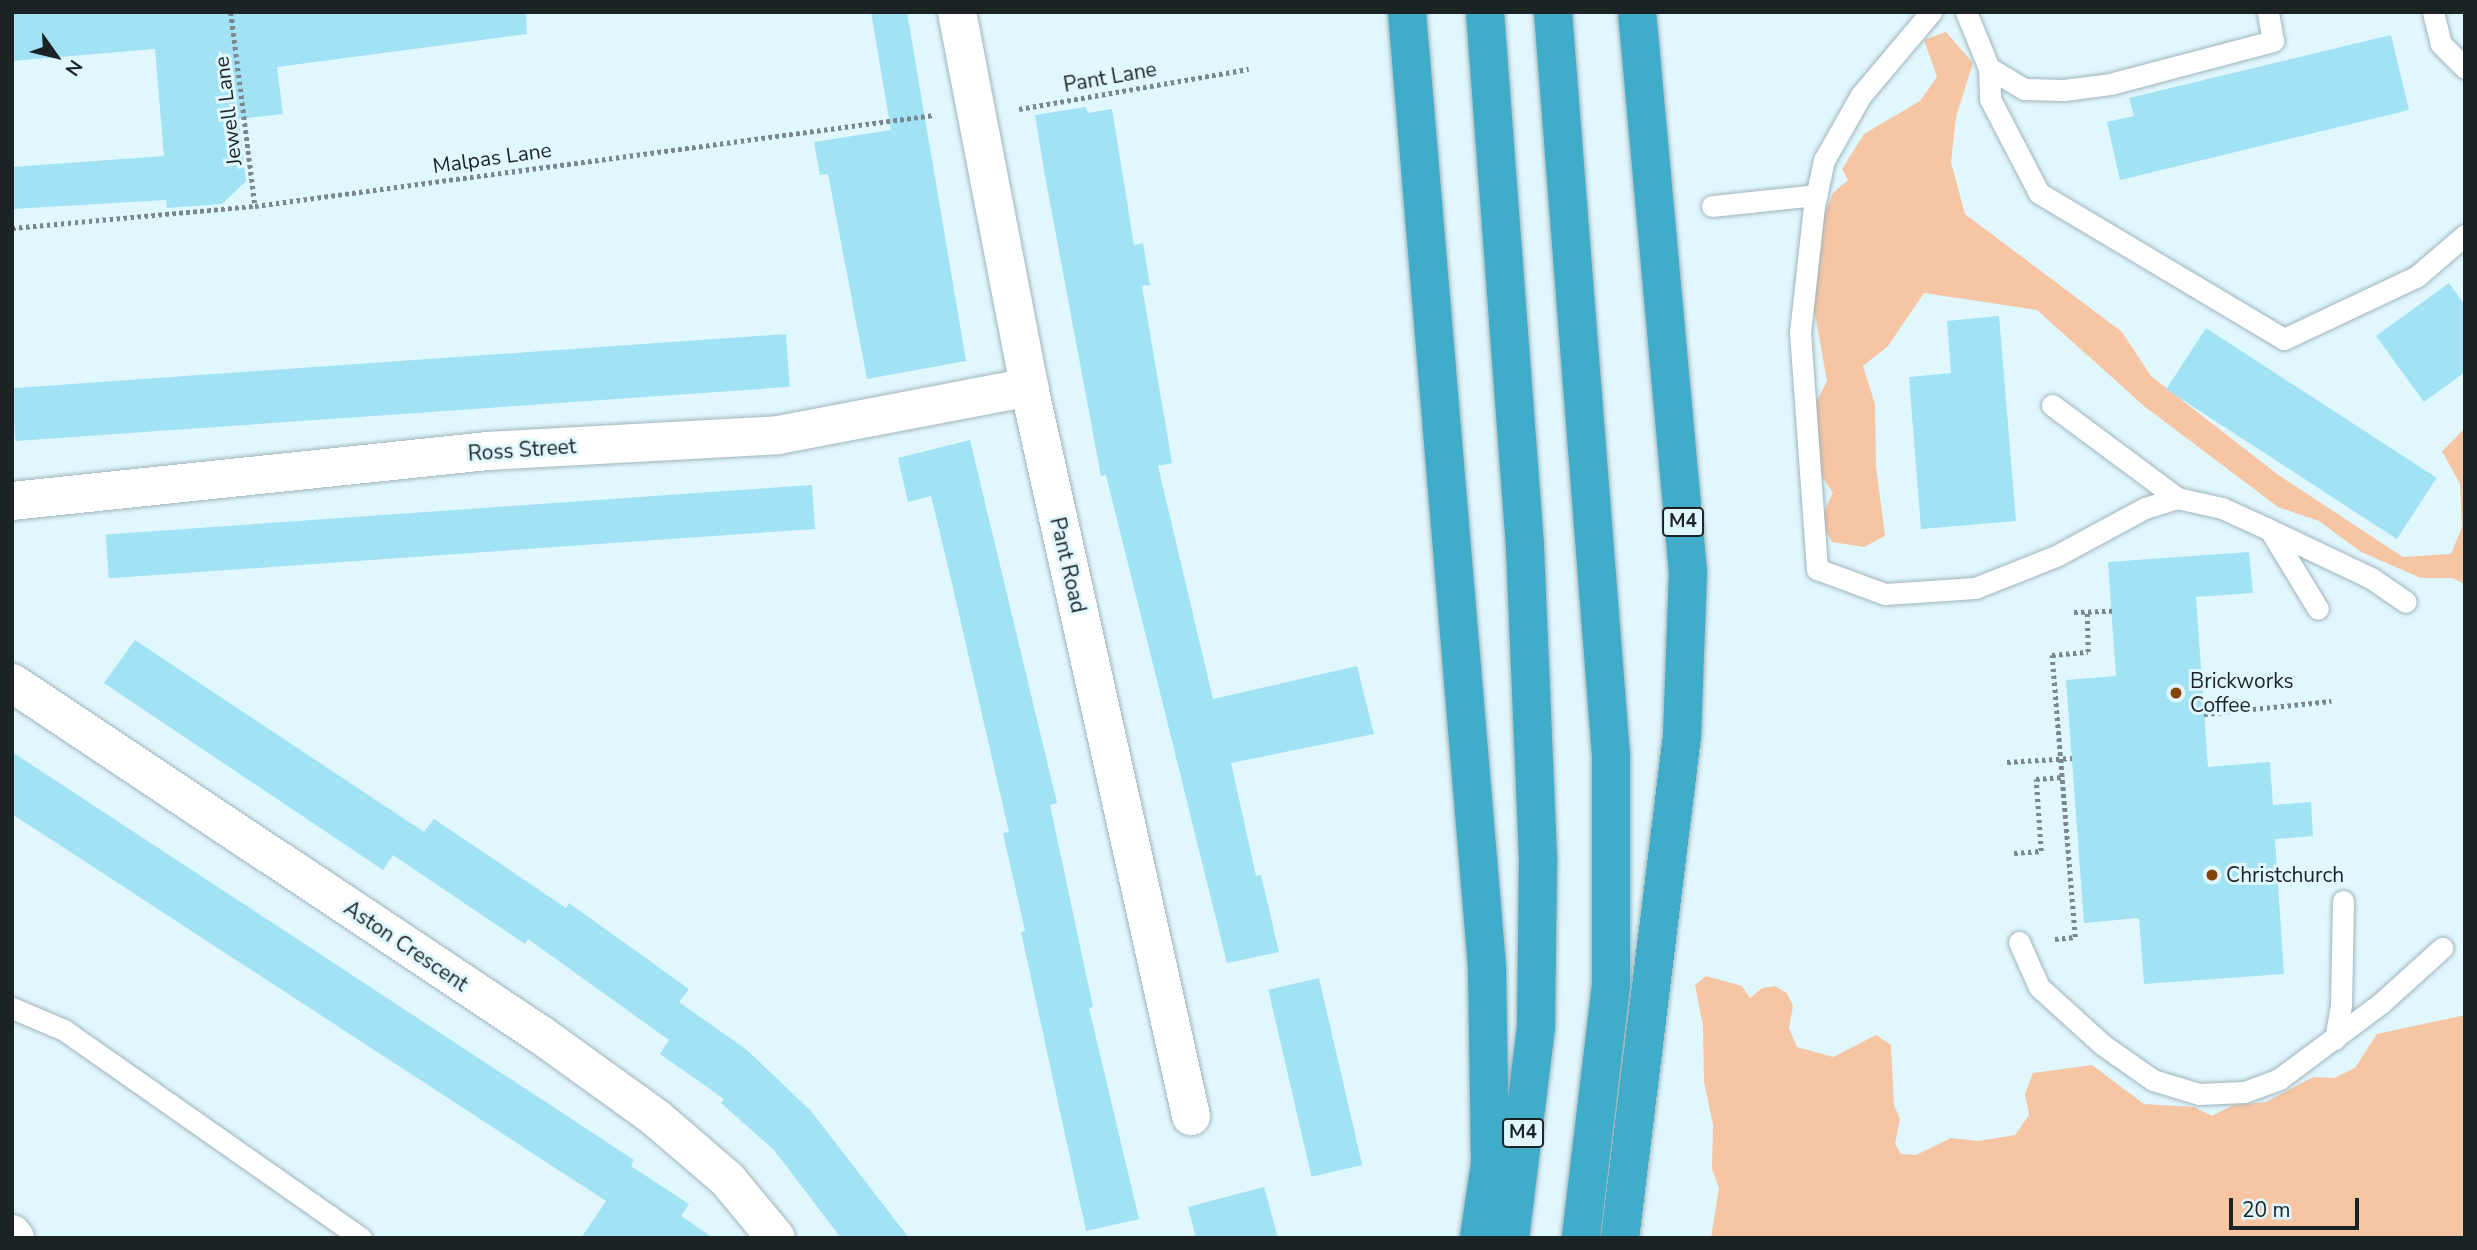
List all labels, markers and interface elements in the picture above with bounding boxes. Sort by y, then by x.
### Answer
north arrow [21,21,91,91]
text: N [59,55,88,81]
street label: Jewell Lane [209,55,247,167]
street label: Pant Lane [1061,56,1159,98]
street label: Malpas Lane [431,137,553,179]
street label: Ross Street [467,434,577,466]
road number: M4 [1662,506,1704,538]
street label: Pant Road [1045,515,1091,615]
place label: Brickworks Coffee [2190,668,2294,718]
marker: Brickworks Coffee [2168,685,2184,701]
place label: Christchurch [2226,862,2344,888]
marker: Christchurch [2204,867,2220,883]
street label: Aston Crescent [339,895,473,997]
road number: M4 [1502,1118,1544,1148]
scale bar [2232,1184,2362,1228]
text: 20 m [2242,1196,2291,1224]

